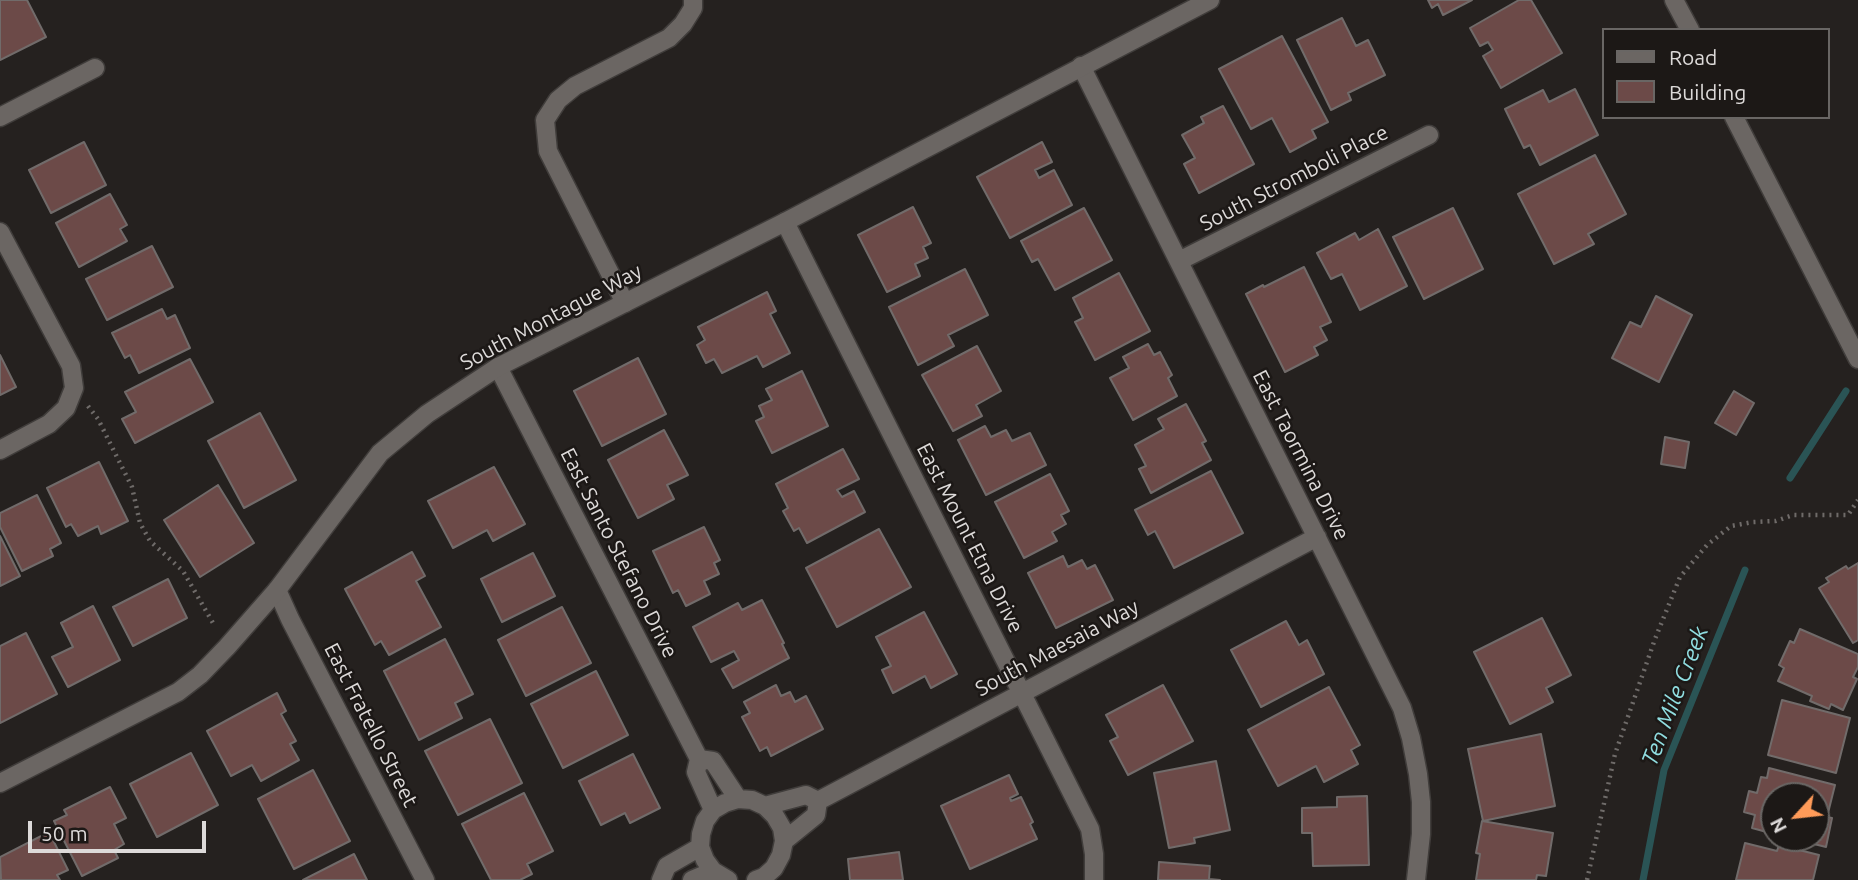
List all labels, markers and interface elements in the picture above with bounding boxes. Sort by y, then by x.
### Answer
legend [1602,28,1830,119]
text: Road [1669,45,1717,69]
text: Building [1669,80,1746,104]
street label: South Stromboli Place [1196,120,1392,236]
street label: South Montague Way [456,258,646,376]
street label: East Taormina Drive [1247,366,1355,544]
street label: East Mount Etna Drive [911,439,1029,637]
street label: East Santo Stefano Drive [555,444,683,662]
street label: South Maesaia Way [971,594,1143,702]
water label: Ten Mile Creek [1636,622,1714,770]
street label: East Fratello Street [319,639,423,811]
north arrow [1760,782,1830,852]
scale bar [32,806,210,850]
text: N [1765,814,1791,837]
text: 50 m [41,821,88,845]

